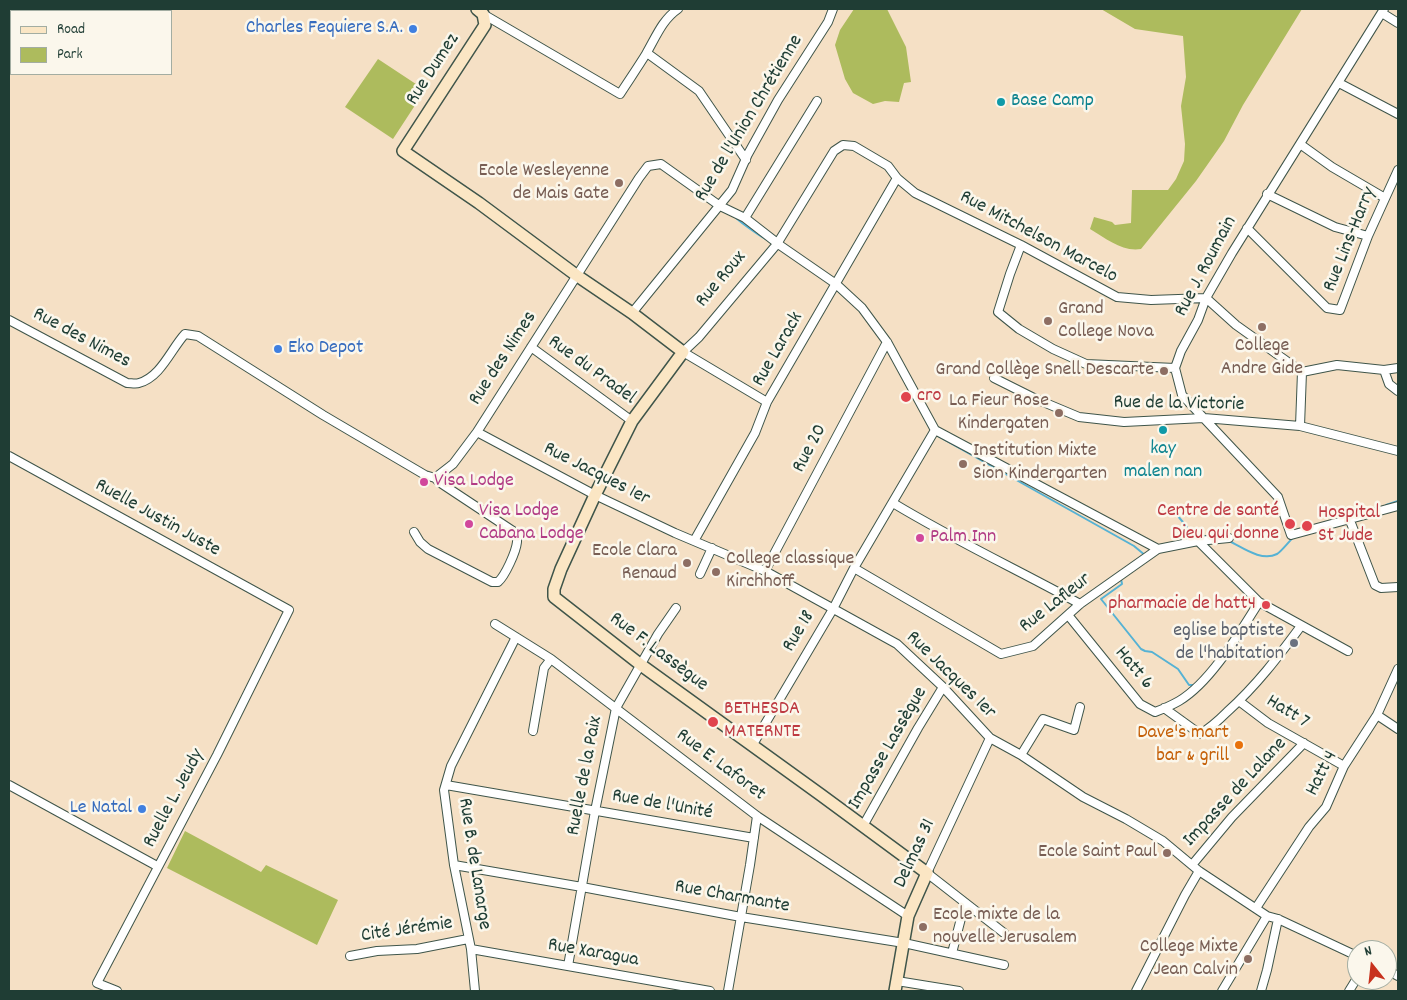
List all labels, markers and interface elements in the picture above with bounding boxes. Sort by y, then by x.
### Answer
legend [10,10,172,75]
place label: Charles Fequiere S.A. [246,17,403,41]
text: Road [57,19,85,41]
marker: Charles Fequiere S.A. [407,23,419,35]
street label: Rue Dumez [402,30,466,110]
street label: Rue de l'Union Chrétienne [691,31,809,207]
text: Park [57,44,83,66]
place label: Base Camp [1011,90,1094,114]
marker: Base Camp [995,96,1007,108]
place label: Ecole Wesleyenne de Mais Gate [478,160,609,207]
marker: Ecole Wesleyenne de Mais Gate [613,177,625,189]
street label: Rue Lins-Harry [1319,184,1383,296]
street label: Rue Mitchelson Marcelo [955,186,1121,290]
street label: Rue J. Roumain [1171,213,1243,321]
street label: Rue Roux [691,247,753,313]
place label: Grand College Nova [1058,298,1154,345]
street label: Rue des Nimes [28,303,134,375]
street label: Rue des Nimes [465,307,543,411]
street label: Rue Larack [748,308,810,392]
marker: Grand College Nova [1042,315,1054,327]
marker: College Andre Gide [1256,321,1268,333]
street label: Rue du Pradel [542,331,640,411]
place label: College Andre Gide [1221,335,1303,382]
place label: Eko Depot [288,337,363,361]
marker: Eko Depot [272,343,284,355]
place label: Grand Collège Snell Descarte [935,359,1154,383]
marker: Grand Collège Snell Descarte [1158,365,1170,377]
place label: cro [917,385,941,409]
marker: cro [899,390,913,404]
place label: La Fieur Rose Kindergaten [949,390,1049,437]
street label: Rue de la Victorie [1113,392,1245,418]
marker: La Fieur Rose Kindergaten [1053,407,1065,419]
street label: Rue 20 [788,421,834,477]
marker: kay malen nan [1157,424,1169,436]
street label: Rue Jacques 1er [539,438,653,512]
place label: kay malen nan [1124,438,1202,485]
place label: Institution Mixte Sion Kindergarten [973,440,1107,487]
marker: Institution Mixte Sion Kindergarten [957,458,969,470]
place label: Visa Lodge [434,470,514,494]
street label: Ruelle Justin Juste [90,475,224,563]
marker: Visa Lodge [418,476,430,488]
place label: Visa Lodge Cabana Lodge [479,500,584,547]
place label: Centre de santé Dieu qui donne [1157,500,1279,547]
place label: Hospital St Jude [1318,502,1380,549]
marker: Centre de santé Dieu qui donne [1283,517,1297,531]
marker: Visa Lodge Cabana Lodge [463,518,475,530]
marker: Hospital St Jude [1300,519,1314,533]
place label: Palm Inn [930,526,996,550]
marker: Palm Inn [914,532,926,544]
place label: Ecole Clara Renaud [592,540,677,587]
place label: College classique Kirchhoff [726,548,854,595]
marker: Ecole Clara Renaud [681,557,693,569]
marker: College classique Kirchhoff [710,566,722,578]
street label: Rue Lafleur [1015,569,1097,639]
place label: pharmacie de hatt4 [1108,593,1256,617]
marker: pharmacie de hatt4 [1260,599,1272,611]
street label: Rue 18 [778,607,822,657]
street label: Rue F. Lassègue [604,608,712,698]
place label: eglise baptiste de l'habitation [1173,620,1284,667]
street label: Rue Jacques 1er [900,627,1000,725]
marker: eglise baptiste de l'habitation [1288,637,1300,649]
street label: Hatt 6 [1108,643,1158,695]
street label: Impasse Lassègue [844,683,934,815]
street label: Hatt 7 [1261,690,1313,736]
place label: BETHESDA MATERNTE [724,698,800,745]
street label: Ruelle de la Paix [563,714,609,838]
marker: BETHESDA MATERNTE [706,715,720,729]
place label: Dave's mart bar & grill [1137,722,1229,769]
street label: Rue E. Laforet [671,725,769,807]
street label: Impasse de Lalane [1179,733,1293,853]
marker: Dave's mart bar & grill [1233,739,1245,751]
street label: Ruelle L. Jeudy [139,746,211,852]
street label: Hatt 4 [1302,747,1344,801]
street label: Rue de l'Unité [610,785,714,827]
street label: Rue B. de Lanarge [451,796,495,932]
place label: Le Natal [70,797,132,821]
marker: Le Natal [136,803,148,815]
street label: Delmas 31 [890,816,942,892]
place label: Ecole Saint Paul [1038,841,1157,865]
marker: Ecole Saint Paul [1161,847,1173,859]
street label: Rue Charmante [673,876,791,920]
place label: Ecole mixte de la nouvelle Jerusalem [933,904,1077,951]
street label: Cité Jérémie [360,913,454,949]
marker: Ecole mixte de la nouvelle Jerusalem [917,921,929,933]
street label: Rue Xaragua [546,934,640,974]
place label: College Mixte Jean Calvin [1140,936,1238,983]
north arrow [1347,940,1397,990]
text: N [1362,941,1374,962]
marker: College Mixte Jean Calvin [1242,953,1254,965]

